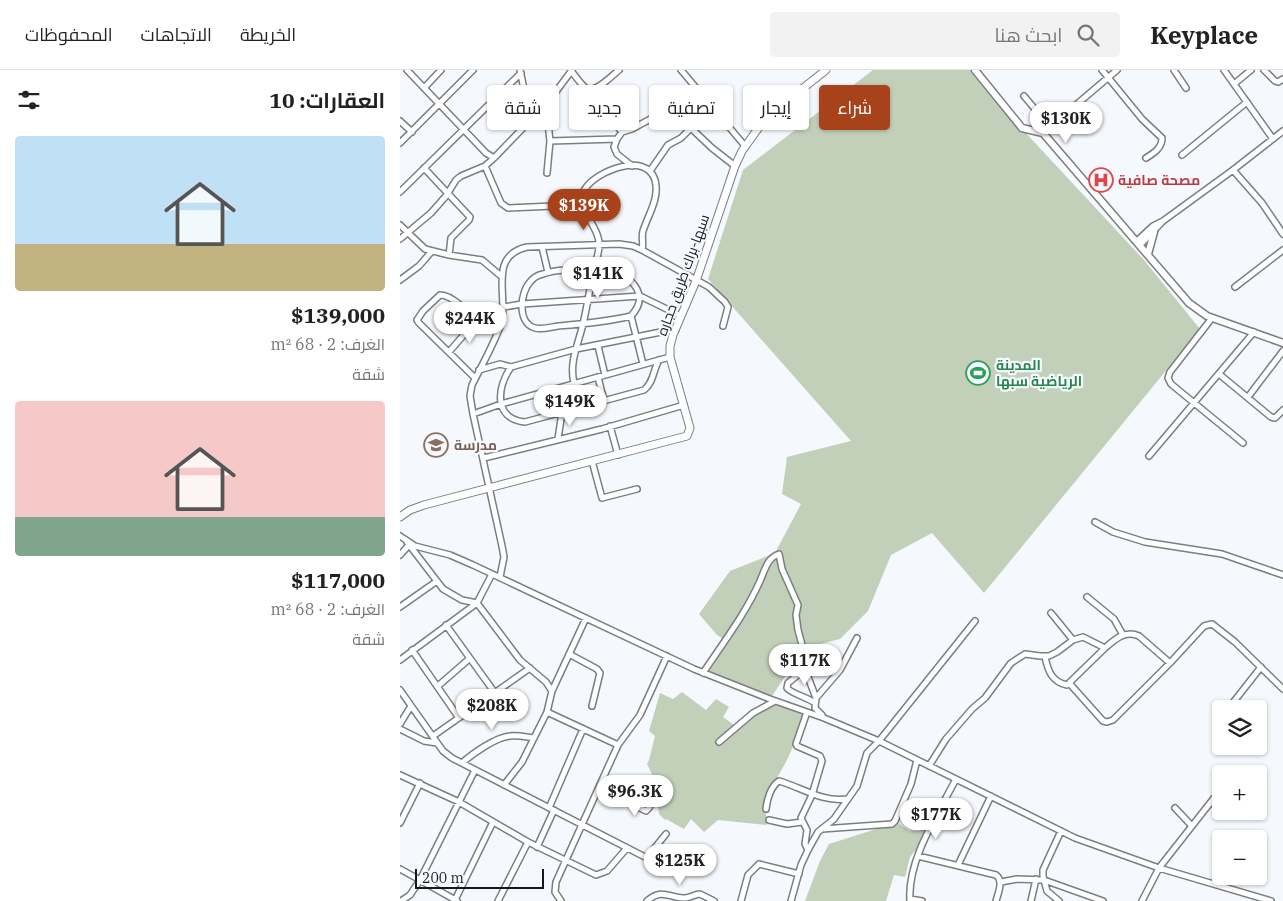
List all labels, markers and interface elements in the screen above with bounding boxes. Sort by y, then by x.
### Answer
search box [770,12,1120,57]
text: Keyplace [1150,19,1258,51]
icon: search [1074,21,1102,49]
text: المحفوظات [25,23,113,46]
text: الاتجاهات [141,23,212,46]
text: الخريطة [240,23,296,46]
text: ابحث هنا [994,23,1062,47]
chip: شقة [487,85,559,130]
chip: جديد [569,85,639,130]
chip: تصفية [649,85,733,130]
chip: إيجار [743,85,809,130]
chip: شراء [819,85,890,130]
icon: filters [15,86,43,114]
text: العقارات: 10 [269,86,385,114]
pin: $130K [1031,102,1101,144]
text: $130K [1041,108,1091,128]
hospital icon: مصحة صافية [1088,167,1114,193]
icon: home [155,169,245,259]
place label: مصحة صافية [1118,171,1200,189]
pin: $139K [549,189,619,231]
text: $139K [559,195,609,215]
street label: سبها-براك طريق حجاره [653,212,713,338]
pin: $141K [563,256,633,299]
text: $141K [573,263,623,283]
text: $139,000 [291,301,385,329]
pin: $244K [435,302,505,344]
text: $244K [445,308,495,328]
text: الغرف: 2 · 68 m² [271,334,385,354]
place label: المدينة الرياضية سبها [996,356,1082,390]
sports icon: المدينة الرياضية سبها [965,360,991,386]
text: شقة [352,364,385,384]
pin: $149K [535,384,605,427]
text: $149K [545,391,595,411]
school or university icon: مدرسة [423,432,449,458]
icon: home [155,434,245,524]
place label: مدرسة [454,436,497,454]
text: $117,000 [291,566,385,594]
text: الغرف: 2 · 68 m² [271,599,385,619]
text: شقة [352,629,385,649]
pin: $117K [770,644,840,686]
text: $117K [780,650,830,670]
pin: $208K [457,688,527,731]
text: $208K [467,695,517,715]
map controls [1212,700,1267,885]
button: layers [1212,700,1267,755]
button: + [1212,765,1267,820]
pin: $96.3K [594,774,676,817]
text: $96.3K [607,781,663,801]
pin: $177K [901,798,971,840]
text: $177K [911,804,961,824]
button: − [1212,830,1267,885]
pin: $125K [645,844,715,886]
text: $125K [655,850,705,870]
scale bar [415,866,544,889]
text: 200 m [422,869,464,887]

